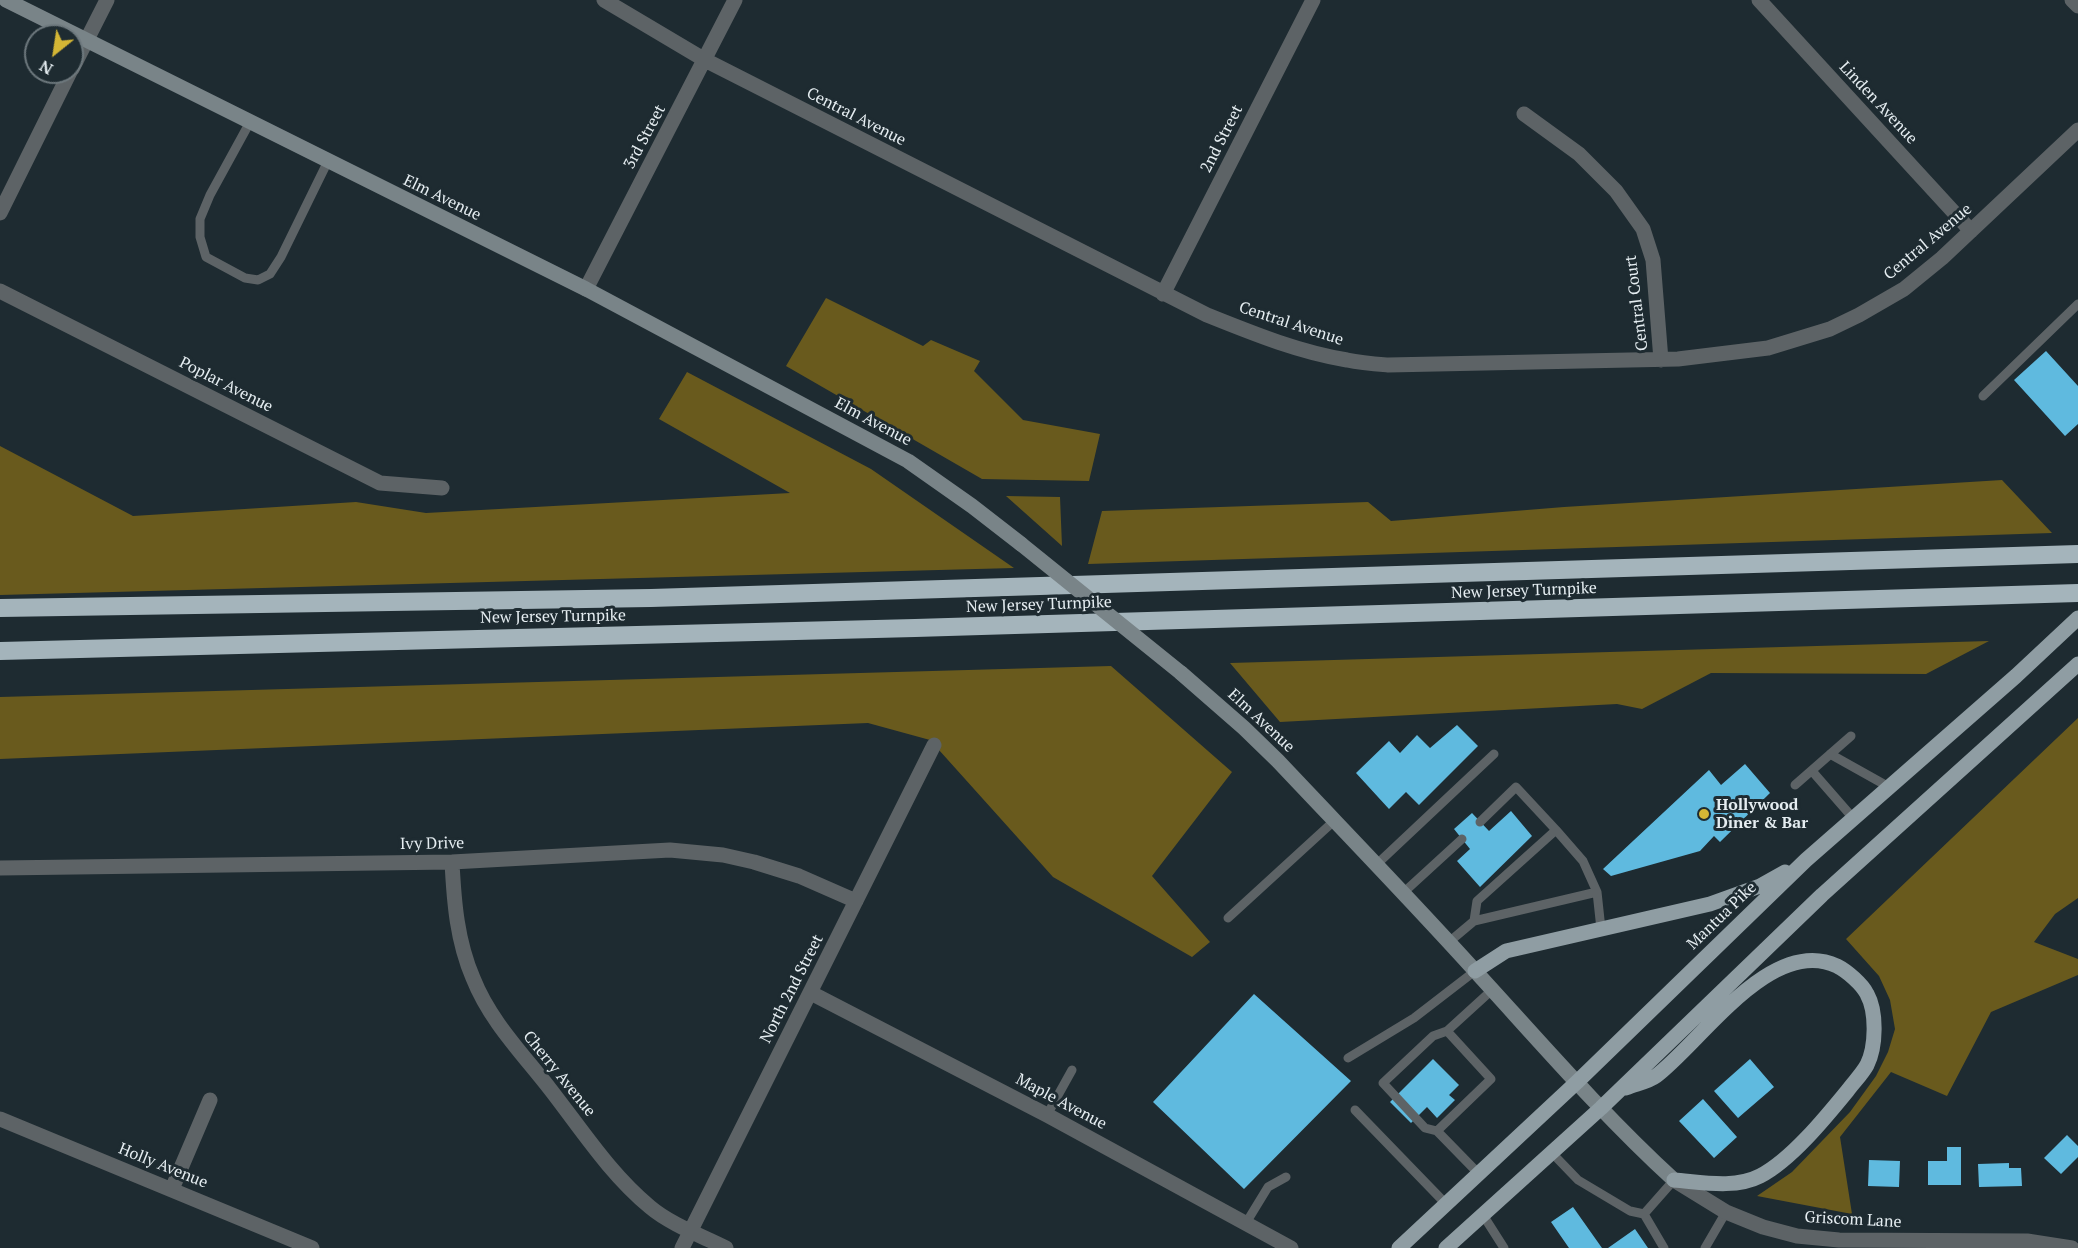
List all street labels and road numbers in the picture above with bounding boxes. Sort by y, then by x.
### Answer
street label: Linden Avenue [1835,58,1921,148]
street label: Central Avenue [803,84,909,150]
street label: 3rd Street [620,102,670,172]
street label: 2nd Street [1197,102,1247,176]
street label: Elm Avenue [400,171,484,225]
street label: Central Avenue [1880,200,1976,284]
street label: Central Court [1622,254,1652,352]
street label: Central Avenue [1236,298,1346,350]
street label: Poplar Avenue [176,353,276,417]
street label: Elm Avenue [831,394,915,450]
street label: New Jersey Turnpike [1451,579,1597,603]
street label: New Jersey Turnpike [966,593,1112,617]
street label: New Jersey Turnpike [480,606,626,628]
street label: Elm Avenue [1224,685,1298,757]
street label: Ivy Drive [400,834,464,854]
street label: Mantua Pike [1683,878,1761,954]
street label: North 2nd Street [756,931,828,1047]
street label: Cherry Avenue [519,1027,599,1121]
street label: Maple Avenue [1012,1070,1110,1134]
street label: Holly Avenue [116,1139,210,1193]
street label: Griscom Lane [1804,1208,1902,1232]

